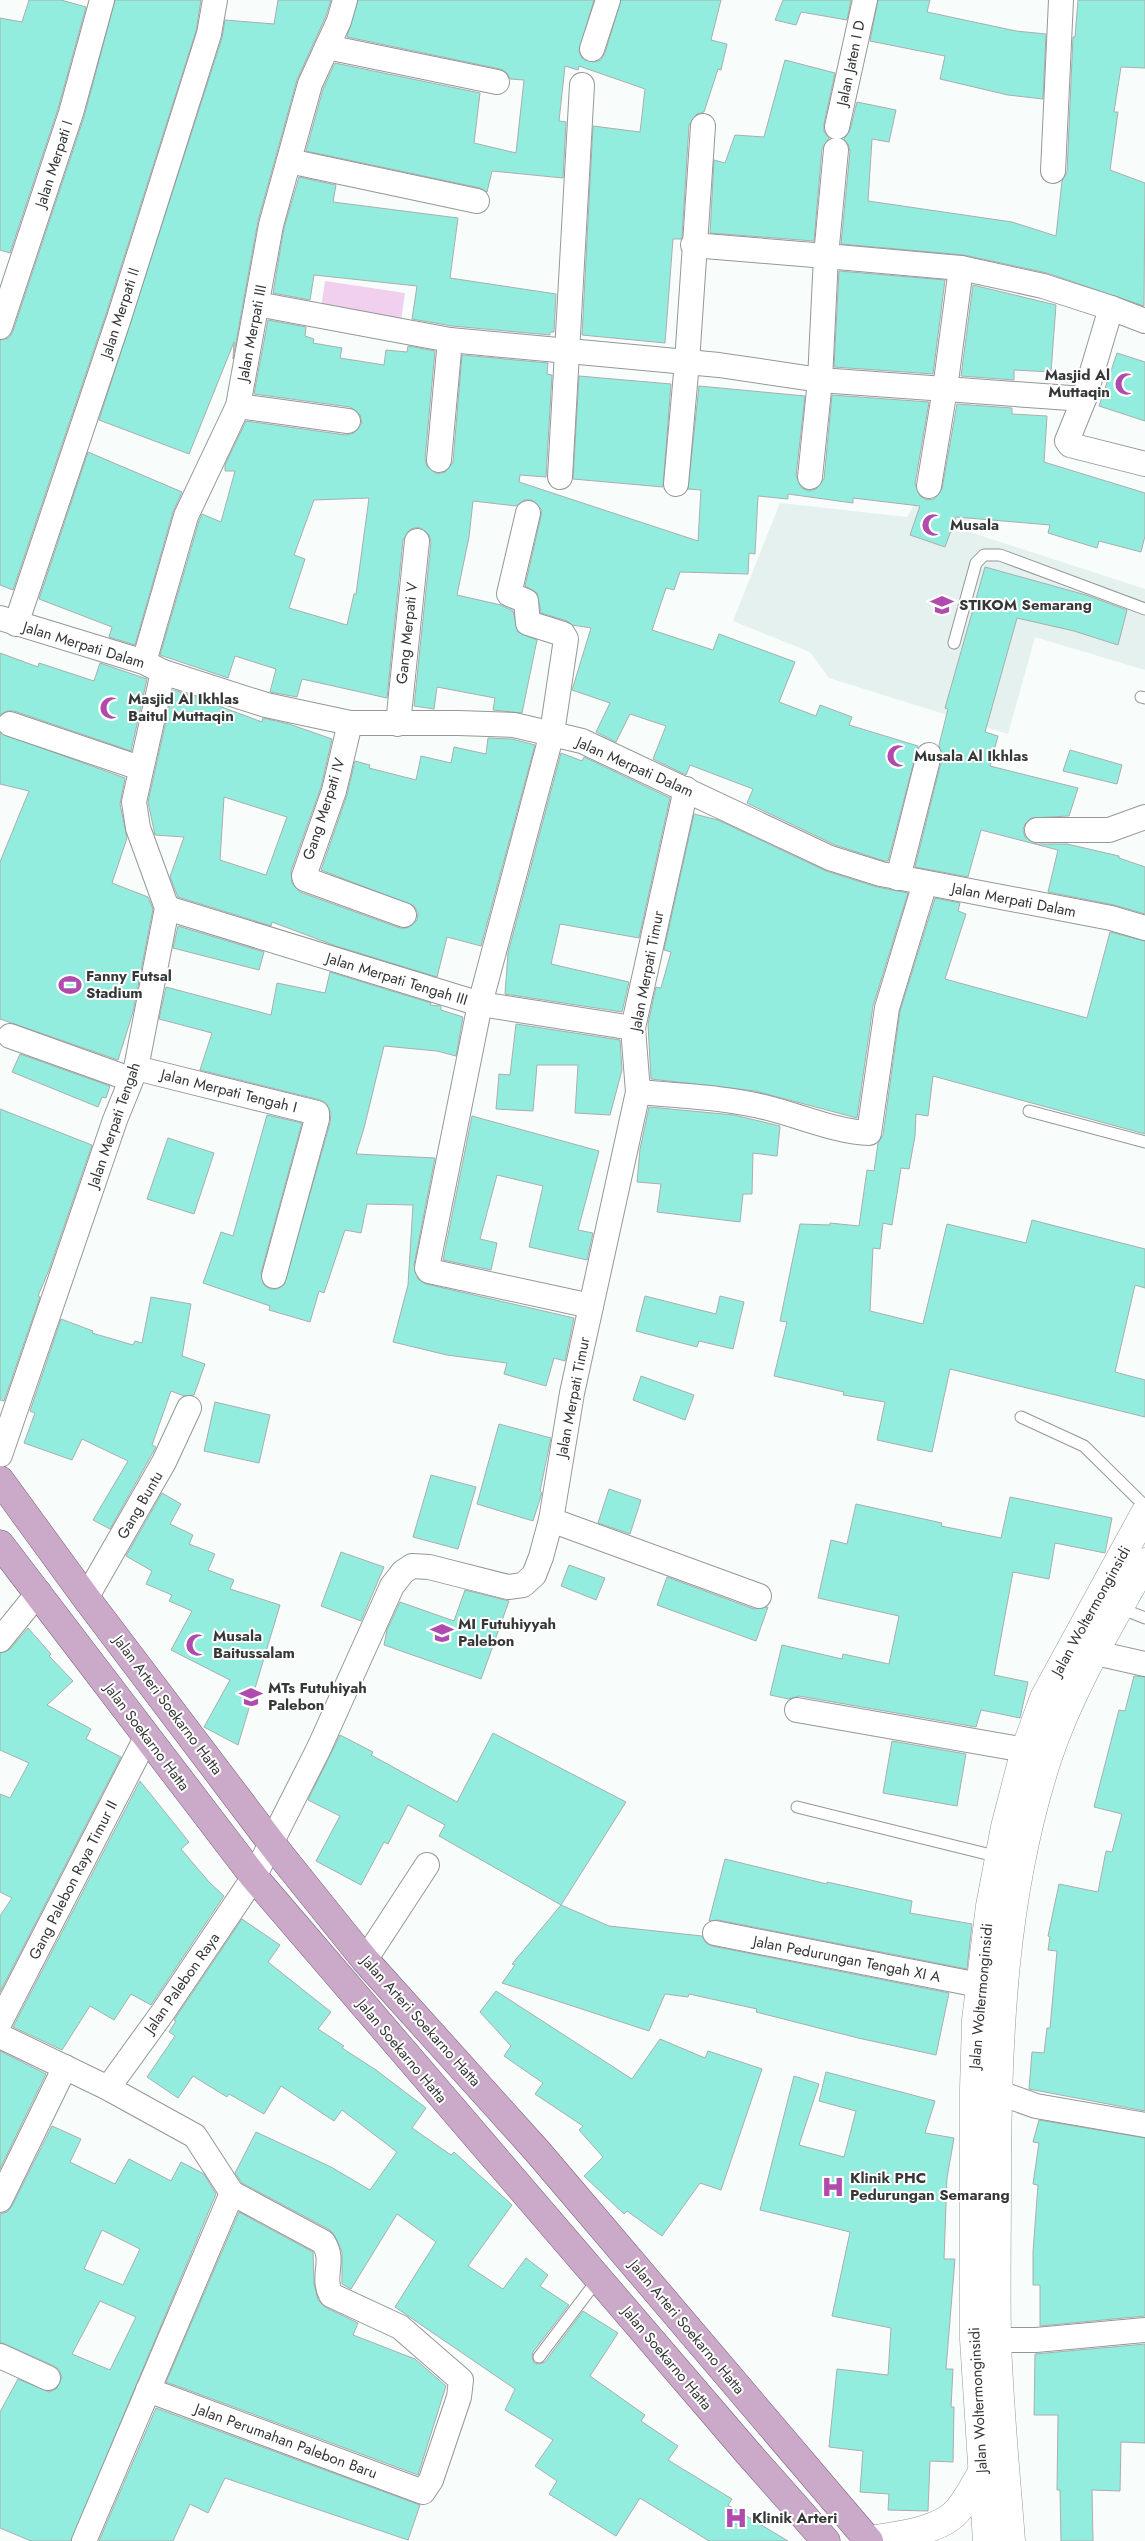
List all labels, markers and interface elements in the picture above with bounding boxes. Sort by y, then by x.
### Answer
street label: Jalan Jaten I D [831,18,871,110]
street label: Jalan Merpati I [29,118,78,212]
street label: Jalan Merpati II [94,265,145,363]
street label: Jalan Merpati III [232,283,272,385]
place label: Masjid Al Muttaqin [1045,364,1110,403]
mosque icon: Masjid Al Muttaqin [1113,371,1139,397]
mosque icon: Musala [920,512,946,538]
place label: Musala [950,514,999,536]
street label: Gang Merpati V [391,581,423,685]
school or university icon: STIKOM Semarang [929,592,955,618]
place label: STIKOM Semarang [959,594,1092,616]
street label: Jalan Merpati Dalam [18,615,148,674]
place label: Masjid Al Ikhlas Baitul Muttaqin [128,688,239,727]
mosque icon: Masjid Al Ikhlas Baitul Muttaqin [98,695,124,721]
street label: Jalan Merpati Dalam [571,730,697,803]
mosque icon: Musala Al Ikhlas [885,743,911,769]
place label: Musala Al Ikhlas [914,745,1028,767]
street label: Gang Merpati IV [297,755,351,863]
street label: Jalan Merpati Dalam [948,877,1078,923]
street label: Jalan Merpati Timur [624,908,670,1035]
street label: Jalan Merpati Tengah III [322,946,470,1011]
place label: Fanny Futsal Stadium [86,965,172,1004]
sports icon: Fanny Futsal Stadium [57,972,83,998]
street label: Jalan Merpati Tengah [82,1059,146,1193]
street label: Jalan Merpati Tengah I [157,1063,299,1119]
street label: Jalan Merpati Timur [550,1334,596,1461]
street label: Gang Buntu [112,1467,168,1543]
street label: Jalan Woltermonginsidi [1045,1542,1136,1682]
place label: MI Futuhiyyah Palebon [458,1613,556,1652]
school or university icon: MI Futuhiyyah Palebon [429,1620,455,1646]
place label: Musala Baitussalam [213,1625,295,1664]
street label: Jalan Arteri Soekarno Hatta [107,1629,228,1779]
mosque icon: Musala Baitussalam [184,1632,210,1658]
street label: Jalan Soekarno Hatta [98,1677,195,1795]
place label: MTs Futuhiyah Palebon [268,1677,367,1716]
school or university icon: MTs Futuhiyah Palebon [238,1684,264,1710]
street label: Gang Palebon Raya Timur II [23,1796,123,1964]
street label: Jalan Woltermonginsidi [964,1922,998,2072]
street label: Jalan Palebon Raya [138,1928,225,2039]
street label: Jalan Pedurungan Tengah XI A [749,1930,943,1988]
street label: Jalan Arteri Soekarno Hatta [355,1949,486,2091]
street label: Jalan Soekarno Hatta [351,1993,452,2108]
place label: Klinik PHC Pedurungan Semarang [850,2167,1010,2206]
hospital icon: Klinik PHC Pedurungan Semarang [820,2174,846,2200]
street label: Jalan Arteri Soekarno Hatta [623,2253,750,2399]
street label: Jalan Soekarno Hatta [616,2300,717,2415]
street label: Jalan Woltermonginsidi [963,2326,993,2476]
street label: Jalan Perumahan Palebon Baru [190,2397,380,2484]
hospital icon: Klinik Arteri [723,2505,749,2531]
place label: Klinik Arteri [752,2507,837,2529]

